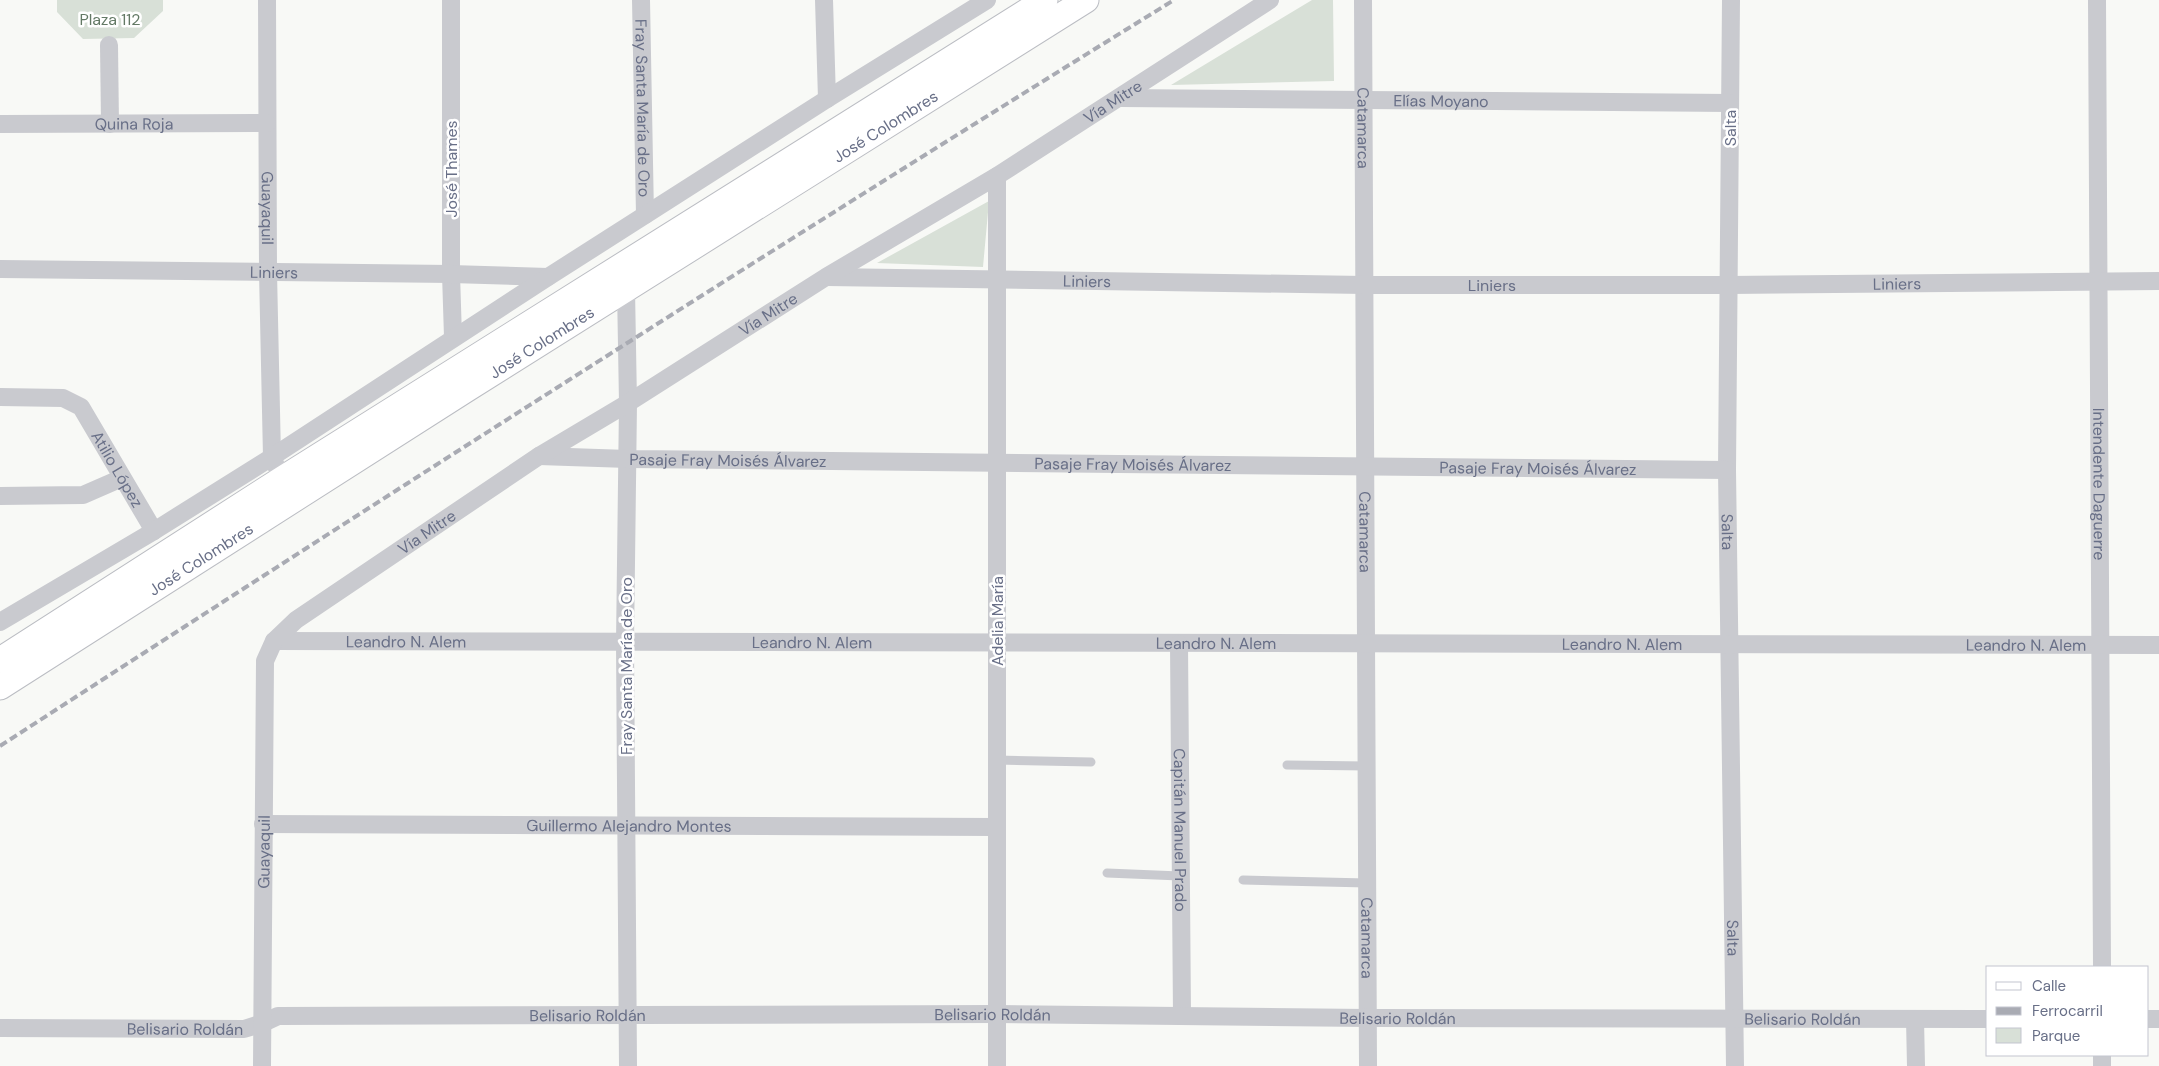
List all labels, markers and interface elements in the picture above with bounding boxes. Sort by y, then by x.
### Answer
park label: Plaza 112 [79,9,141,30]
street label: Fray Santa María de Oro [631,19,655,197]
street label: Vía Mitre [1079,75,1146,128]
street label: José Colombres [829,85,942,167]
street label: Catamarca [1353,87,1374,169]
street label: Elías Moyano [1393,90,1489,112]
street label: Salta [1720,110,1741,146]
street label: Quina Roja [95,113,173,134]
street label: José Thames [441,120,462,218]
street label: Guayaquil [257,171,278,245]
street label: Liniers [250,261,298,283]
street label: Liniers [1063,270,1111,292]
street label: Liniers [1873,273,1921,294]
street label: Liniers [1468,275,1516,296]
street label: Vía Mitre [735,287,801,340]
street label: José Colombres [485,301,598,383]
street label: Intendente Daguerre [2089,408,2110,560]
street label: Atilio López [87,427,148,511]
street label: Pasaje Fray Moisés Álvarez [629,449,827,471]
street label: Pasaje Fray Moisés Álvarez [1034,453,1232,476]
street label: Pasaje Fray Moisés Álvarez [1439,457,1637,480]
street label: Catamarca [1355,491,1376,573]
street label: Vía Mitre [394,505,460,559]
street label: Salta [1717,514,1739,550]
street label: José Colombres [144,518,257,600]
street label: Adelia María [987,576,1008,666]
street label: Fray Santa María de Oro [616,577,637,755]
street label: Leandro N. Alem [346,631,466,652]
street label: Leandro N. Alem [752,632,872,653]
street label: Leandro N. Alem [1156,632,1276,654]
street label: Leandro N. Alem [1562,633,1682,654]
street label: Leandro N. Alem [1966,634,2086,655]
street label: Capitán Manuel Prado [1169,748,1192,912]
street label: Guayaquil [253,815,274,889]
street label: Guillermo Alejandro Montes [526,815,732,836]
street label: Catamarca [1357,897,1378,979]
street label: Salta [1723,920,1744,956]
legend [1986,966,2149,1056]
text: Calle [2032,976,2066,996]
text: Ferrocarril [2032,1001,2103,1021]
street label: Belisario Roldán [934,1003,1051,1025]
street label: Belisario Roldán [529,1004,646,1026]
street label: Belisario Roldán [1339,1007,1456,1029]
street label: Belisario Roldán [1744,1008,1861,1029]
street label: Belisario Roldán [127,1018,243,1039]
text: Parque [2032,1026,2080,1046]

